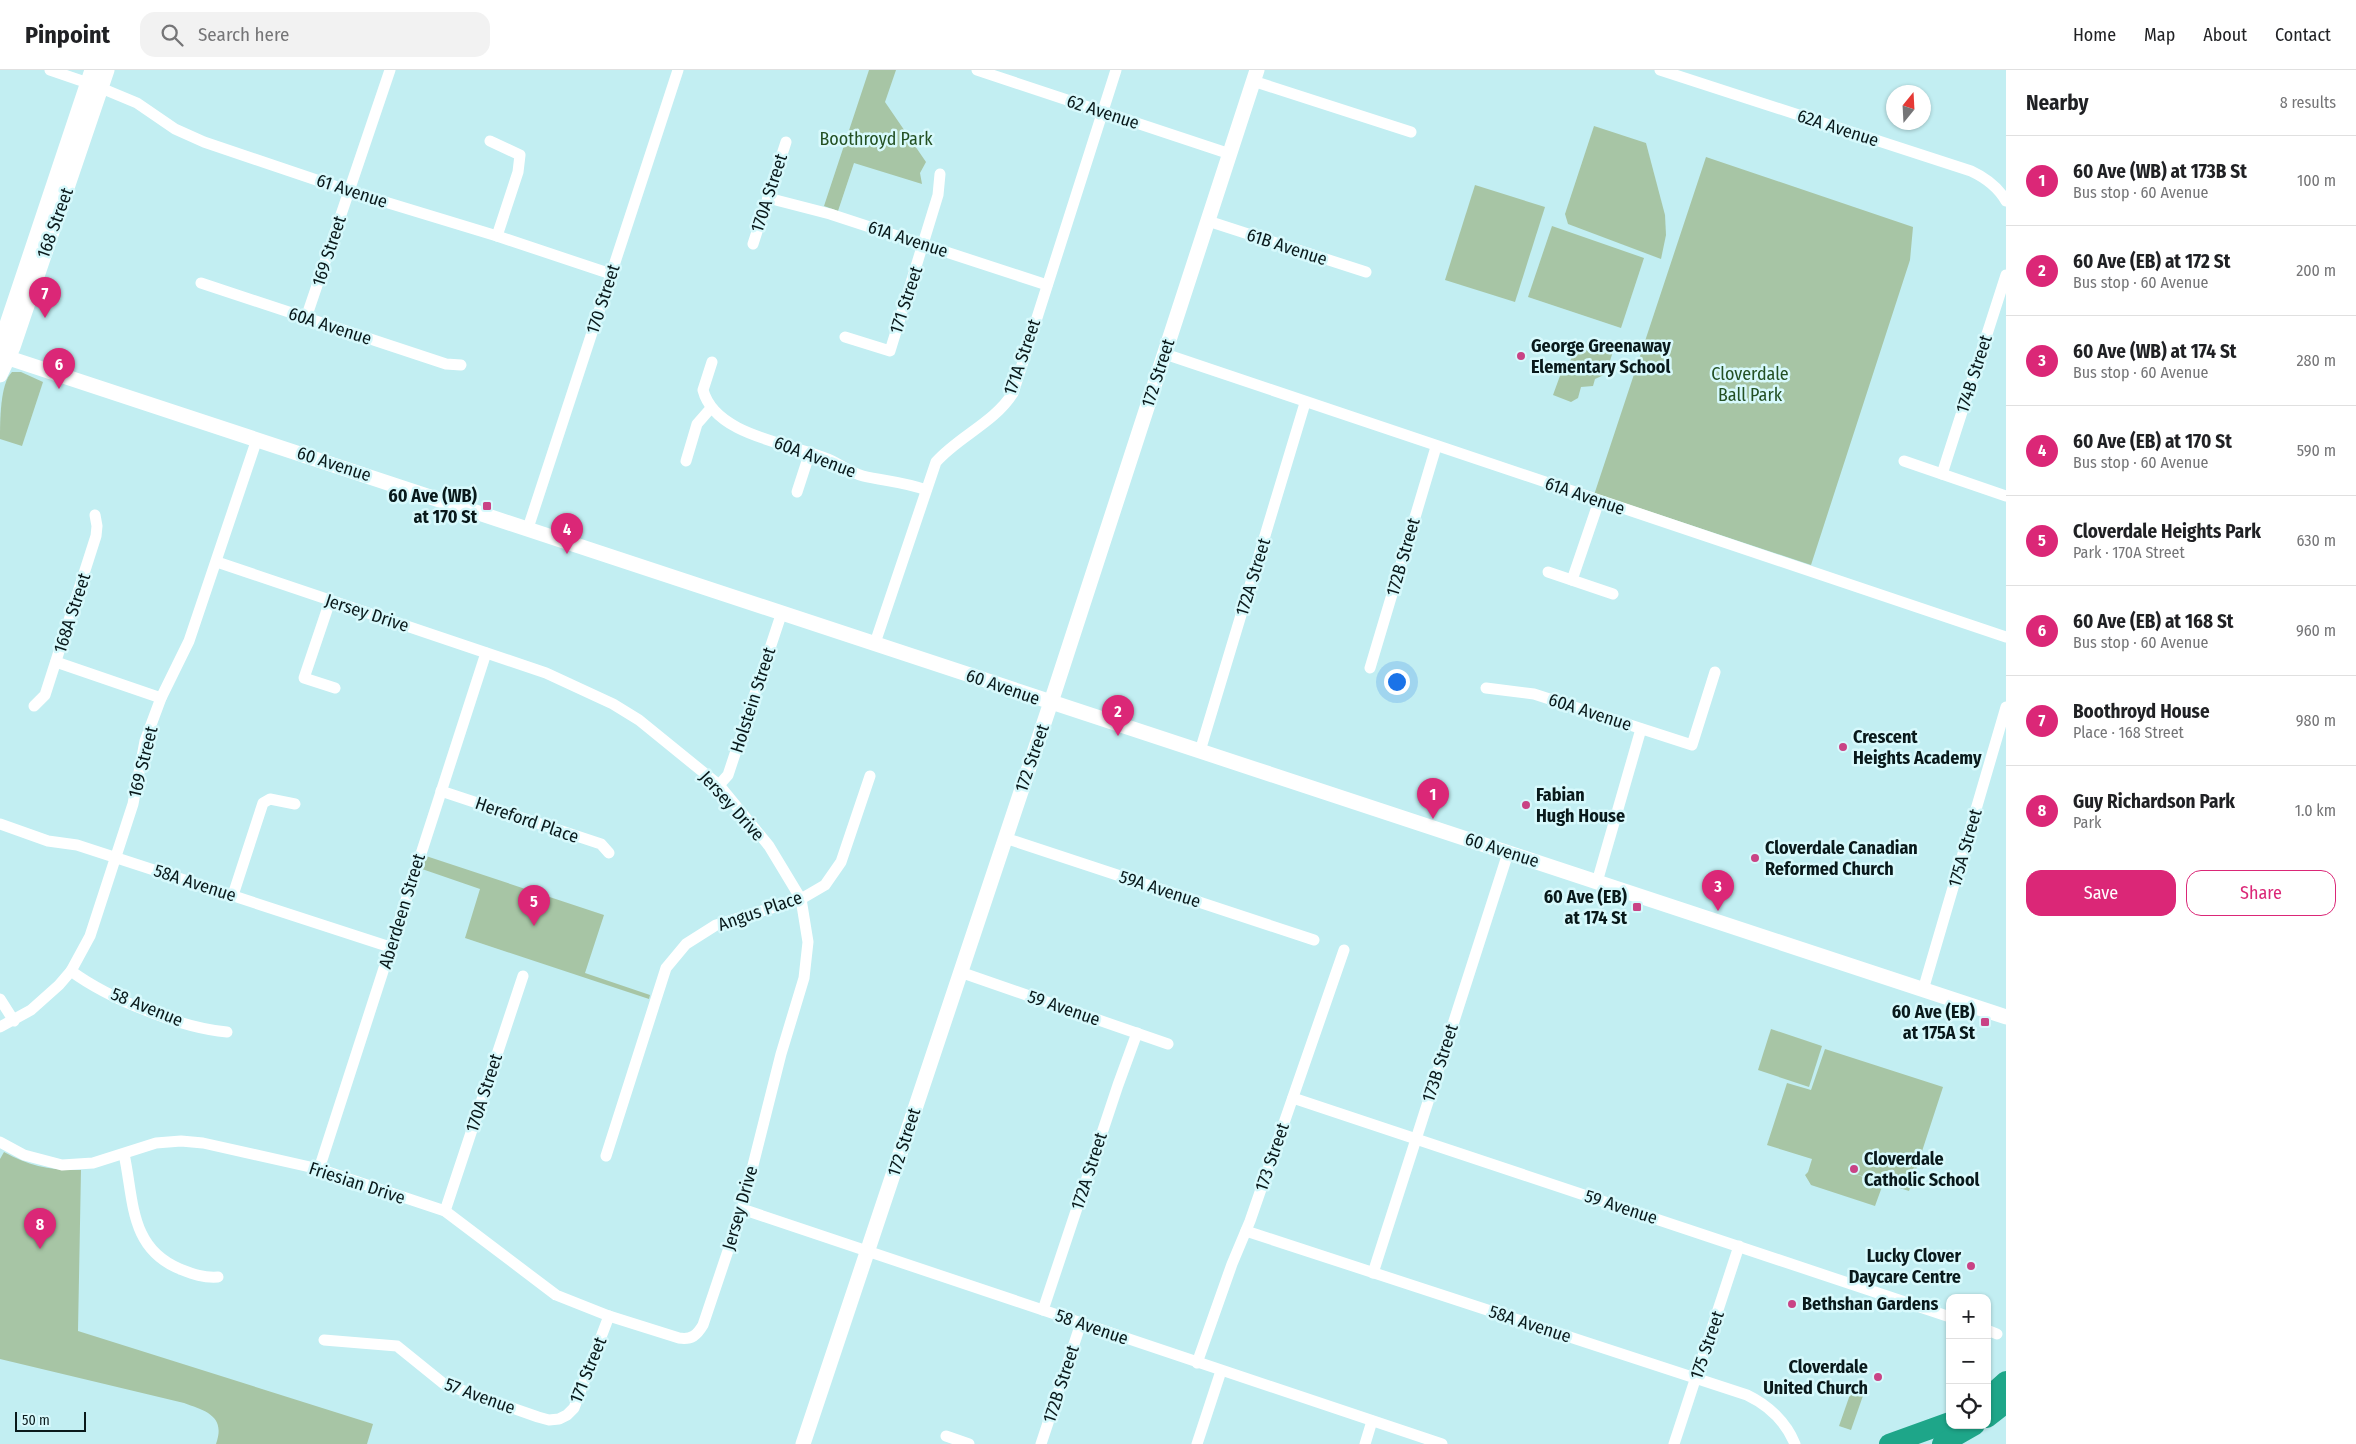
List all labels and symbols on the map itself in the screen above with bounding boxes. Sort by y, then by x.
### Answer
north arrow [1886,85,1931,130]
street label: 62 Avenue [1064,90,1142,134]
street label: 62A Avenue [1794,104,1882,152]
park label: Boothroyd Park [819,128,933,150]
street label: 170A Street [746,151,792,235]
street label: 61 Avenue [314,169,390,213]
street label: 168 Street [32,185,78,261]
street label: 169 Street [307,213,351,289]
street label: 61A Avenue [865,216,951,262]
street label: 61B Avenue [1244,224,1330,270]
street label: 170 Street [581,261,625,337]
street label: 171 Street [885,263,927,336]
pin: 7 [29,277,61,318]
street label: 60A Avenue [286,302,374,350]
street label: 171A Street [999,316,1045,398]
street label: 174B Street [1951,332,1997,416]
place label: George Greenaway Elementary School [1531,335,1671,378]
street label: 172 Street [1137,336,1179,410]
pin: 6 [43,348,75,389]
marker: George Greenaway Elementary School [1515,350,1527,362]
park label: Cloverdale Ball Park [1711,363,1789,406]
street label: 60A Avenue [771,431,859,483]
street label: 60 Avenue [294,442,374,486]
street label: 61A Avenue [1542,472,1628,520]
place label: 60 Ave (WB) at 170 St [388,485,478,528]
marker: 60 Ave (WB) at 170 St [481,500,493,512]
pin: 4 [551,513,583,554]
street label: 172B Street [1381,515,1425,599]
street label: 172A Street [1231,535,1275,618]
street label: 168A Street [49,570,95,656]
street label: Jersey Drive [322,589,412,637]
street label: Holstein Street [726,644,780,756]
street label: 60 Avenue [963,664,1043,710]
your location [1384,669,1410,695]
street label: 60A Avenue [1546,688,1634,736]
pin: 2 [1102,695,1134,736]
street label: 172 Street [1010,721,1054,795]
street label: 169 Street [124,724,163,800]
place label: Crescent Heights Academy [1853,726,1982,769]
marker: Crescent Heights Academy [1837,741,1849,753]
street label: Jersey Drive [695,766,769,846]
pin: 1 [1417,778,1449,819]
place label: Fabian Hugh House [1536,784,1625,827]
street label: Hereford Place [472,792,582,848]
marker: Fabian Hugh House [1520,799,1532,811]
street label: 175A Street [1943,806,1987,890]
street label: 60 Avenue [1462,828,1542,872]
place label: Cloverdale Canadian Reformed Church [1765,837,1918,880]
street label: Aberdeen Street [374,851,430,971]
marker: Cloverdale Canadian Reformed Church [1749,852,1761,864]
street label: 58A Avenue [151,859,239,907]
street label: 59A Avenue [1116,866,1204,913]
pin: 3 [1702,870,1734,911]
pin: 5 [518,885,550,926]
street label: Angus Place [715,886,805,936]
place label: 60 Ave (EB) at 174 St [1544,886,1628,929]
marker: 60 Ave (EB) at 174 St [1631,901,1643,913]
street label: 58 Avenue [108,983,186,1031]
street label: 59 Avenue [1025,985,1103,1031]
place label: 60 Ave (EB) at 175A St [1892,1001,1976,1044]
marker: 60 Ave (EB) at 175A St [1979,1016,1991,1028]
street label: 173B Street [1417,1021,1463,1105]
street label: 170A Street [461,1051,507,1135]
street label: 172 Street [883,1105,925,1179]
street label: 173 Street [1250,1120,1294,1194]
street label: 172A Street [1066,1129,1112,1212]
place label: Cloverdale Catholic School [1864,1148,1980,1191]
street label: Friesian Drive [306,1157,408,1209]
street label: Jersey Drive [717,1163,763,1253]
marker: Cloverdale Catholic School [1848,1163,1860,1175]
street label: 59 Avenue [1582,1185,1660,1229]
pin: 8 [24,1208,56,1249]
place label: Lucky Clover Daycare Centre [1849,1245,1961,1288]
marker: Lucky Clover Daycare Centre [1965,1260,1977,1272]
place label: Bethshan Gardens [1802,1293,1938,1315]
marker: Bethshan Gardens [1786,1298,1798,1310]
street label: 58A Avenue [1486,1300,1574,1348]
street label: 58 Avenue [1053,1304,1131,1350]
street label: 175 Street [1685,1308,1729,1382]
street label: 171 Street [565,1334,611,1406]
street label: 172B Street [1038,1342,1084,1426]
place label: Cloverdale United Church [1763,1356,1868,1399]
marker: Cloverdale United Church [1872,1371,1884,1383]
street label: 57 Avenue [442,1373,518,1419]
scale bar [15,1409,86,1432]

